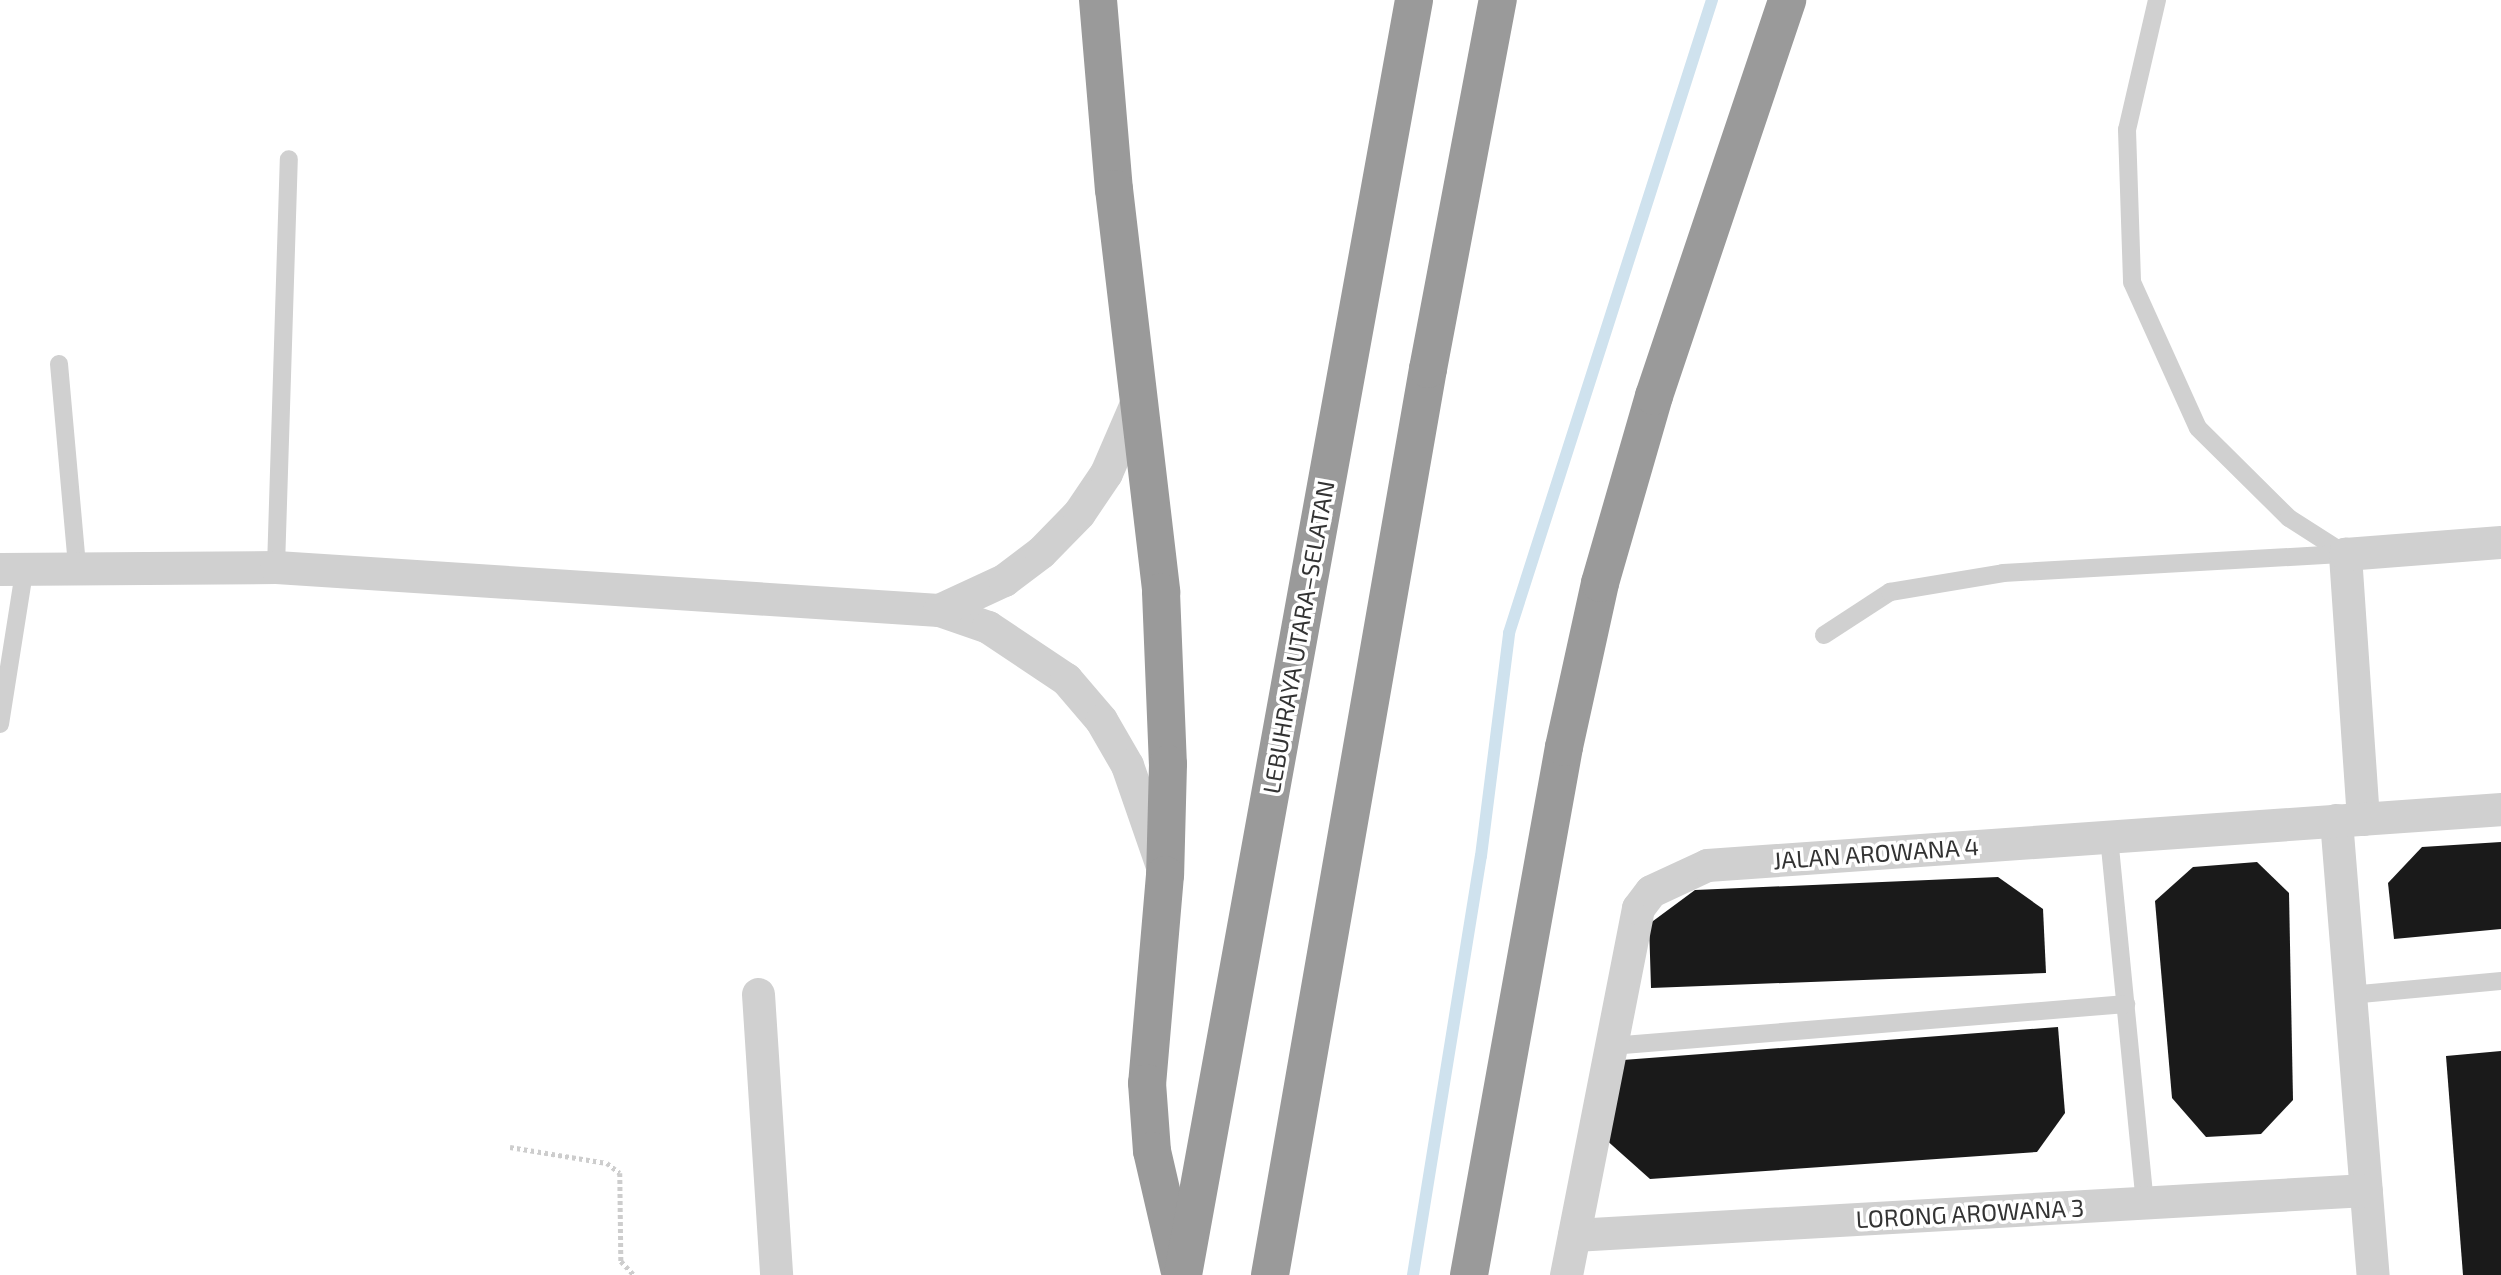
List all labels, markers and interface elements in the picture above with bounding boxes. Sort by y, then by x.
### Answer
street label: LEBUHRAYA UTARA–SELATAN [1256,478,1340,796]
street label: JALAN AROWANA 4 [1771,831,1981,875]
street label: LORONG AROWANA 3 [1855,1193,2085,1233]

